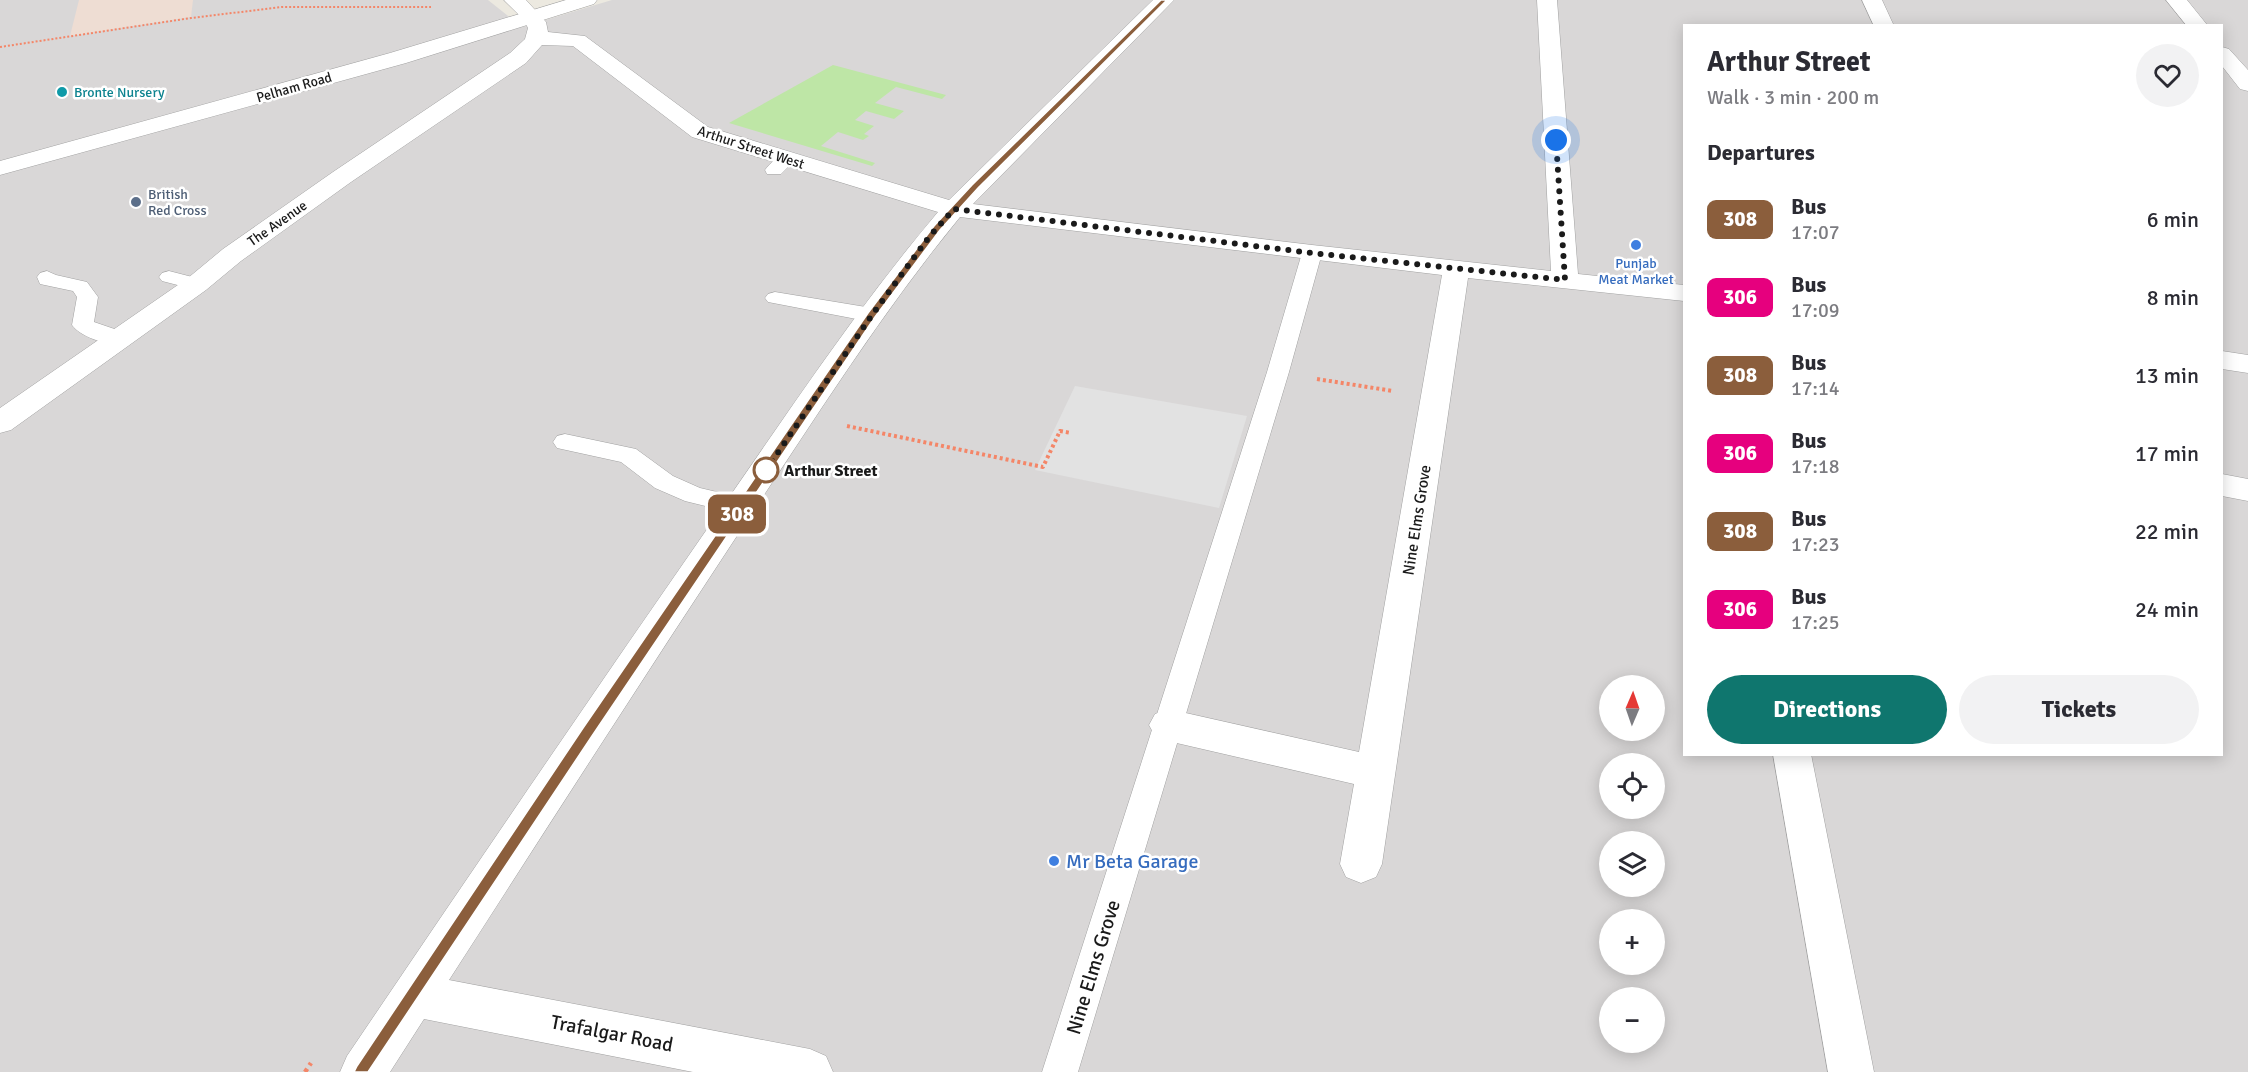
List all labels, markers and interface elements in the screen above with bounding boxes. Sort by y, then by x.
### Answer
button: heart [2136,44,2199,107]
text: Arthur Street [1707,45,1870,79]
street label: Pelham Road [254,69,334,106]
place label: Bronte Nursery [74,84,165,101]
marker: Bronte Nursery [55,85,69,99]
text: Walk · 3 min · 200 m [1707,85,1879,110]
street label: Arthur Street West [695,122,807,173]
your location [1541,125,1571,155]
text: Departures [1707,139,1815,166]
place label: British Red Cross [148,186,207,219]
text: Bus [1791,193,1826,220]
marker: British Red Cross [129,195,143,209]
street label: The Avenue [244,197,310,250]
text: 308 [1723,206,1757,232]
text: 6 min [2147,206,2199,233]
text: 17:07 [1791,220,1840,245]
marker: Punjab Meat Market [1629,238,1643,252]
place label: Punjab Meat Market [1598,255,1674,288]
text: Bus [1791,271,1826,298]
text: 306 [1723,284,1757,310]
text: 8 min [2147,284,2199,311]
text: 17:09 [1791,298,1840,323]
text: Bus [1791,349,1826,376]
text: 308 [1723,362,1757,388]
text: 13 min [2135,362,2199,389]
text: 17:14 [1791,376,1840,401]
text: Bus [1791,427,1826,454]
text: 306 [1723,440,1757,466]
text: 17 min [2135,440,2199,467]
text: 17:18 [1791,454,1840,479]
marker: Arthur Street [753,457,779,483]
place label: Arthur Street [784,461,877,481]
street label: Nine Elms Grove [1398,463,1436,577]
line badge: 308 [702,494,771,534]
text: 308 [720,501,754,527]
text: Bus [1791,505,1826,532]
text: 308 [1723,518,1757,544]
text: 22 min [2135,518,2199,545]
text: 17:23 [1791,532,1840,557]
text: Bus [1791,583,1826,610]
text: 306 [1723,596,1757,622]
text: 24 min [2135,596,2199,623]
text: 17:25 [1791,610,1840,635]
north arrow [1599,675,1665,741]
map controls [1599,675,1665,1053]
button: Directions [1707,675,1947,744]
button: Tickets [1959,675,2199,744]
button: locate [1599,753,1665,819]
button: layers [1599,831,1665,897]
place label: Mr Beta Garage [1066,849,1198,874]
marker: Mr Beta Garage [1047,854,1061,868]
street label: Nine Elms Grove [1061,897,1126,1038]
button: + [1599,909,1665,975]
button: − [1599,987,1665,1053]
street label: Trafalgar Road [549,1009,675,1058]

